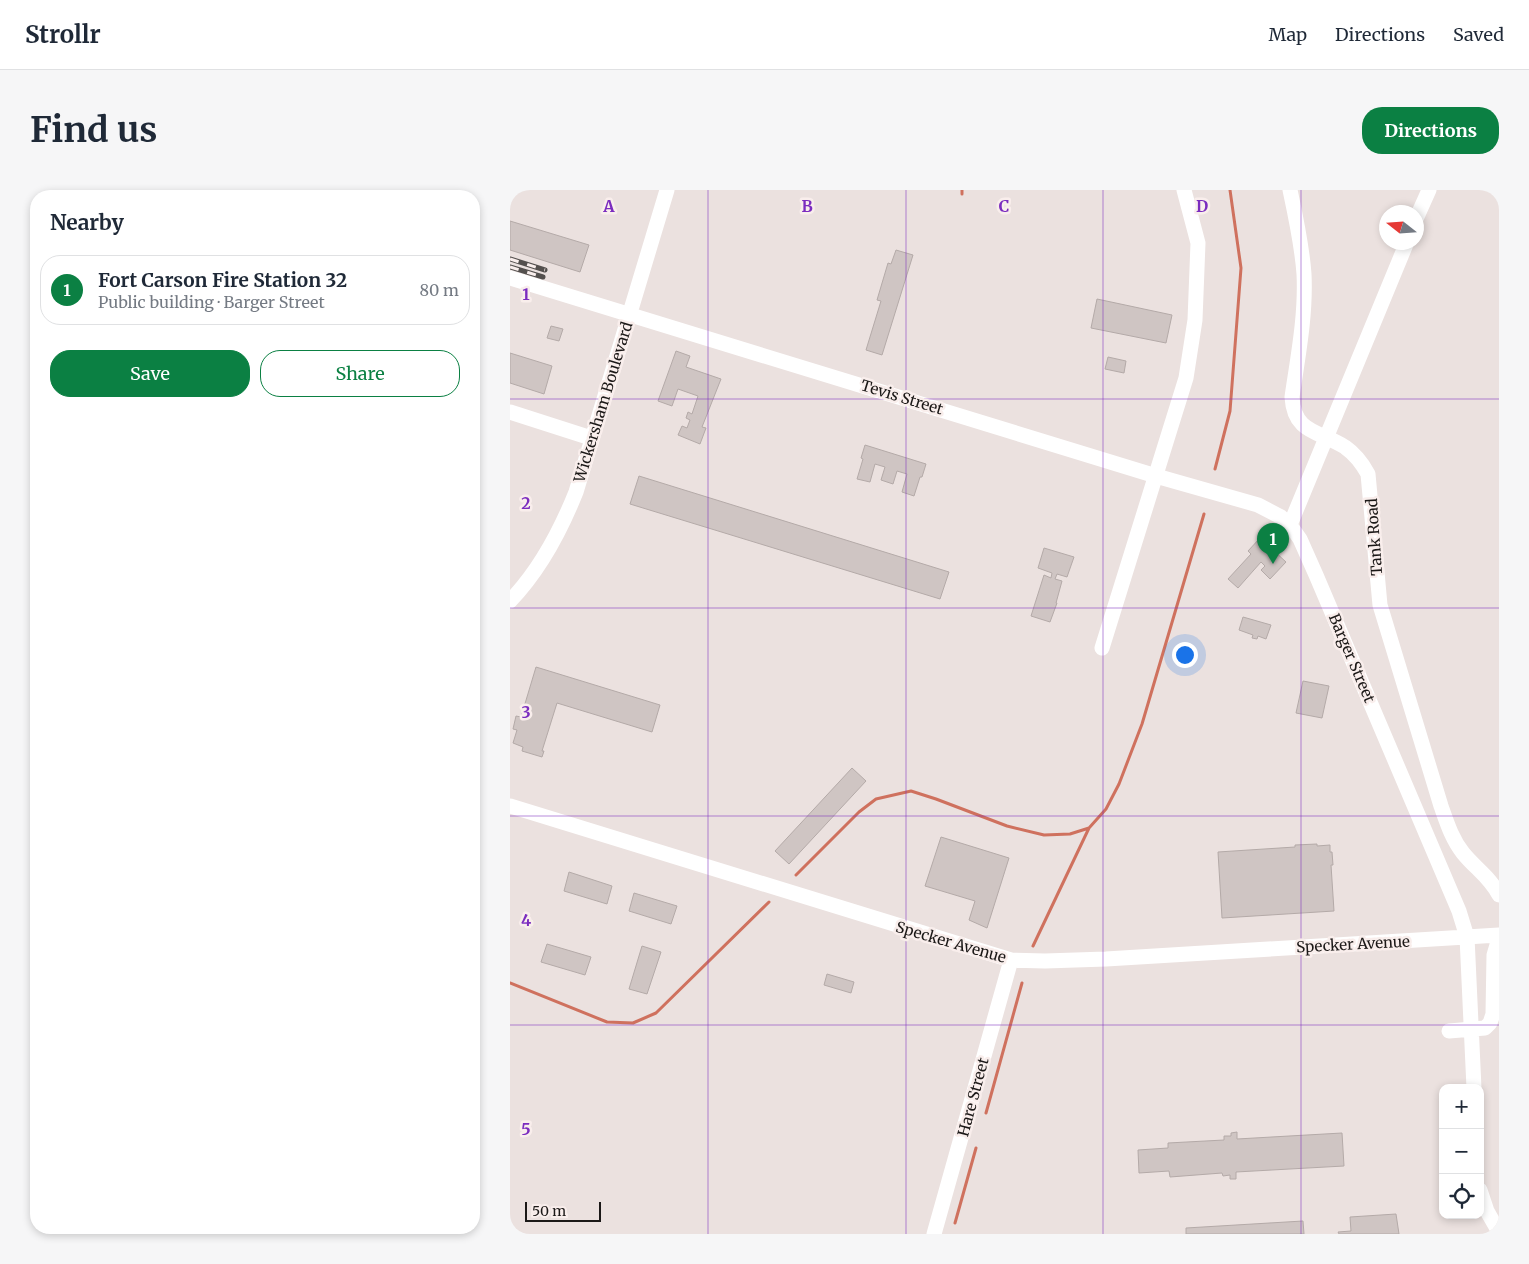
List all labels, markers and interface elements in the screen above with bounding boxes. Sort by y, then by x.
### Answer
text: Strollr [25,19,101,50]
text: Map [1269,23,1307,46]
text: Directions [1335,23,1425,46]
text: Saved [1453,23,1504,46]
button: Directions [1362,107,1499,154]
text: Find us [30,108,157,152]
text: A [602,196,615,216]
text: B [801,196,813,216]
text: C [999,196,1009,216]
text: D [1196,196,1208,216]
north arrow [1379,205,1424,250]
text: Nearby [50,209,124,236]
text: Fort Carson Fire Station 32 [98,268,347,292]
text: 1 [63,280,71,300]
text: 80 m [420,280,459,300]
text: 1 [522,284,530,304]
text: Public building · Barger Street [98,292,325,312]
street label: Wickersham Boulevard [569,319,637,486]
button: Save [50,350,250,397]
button: Share [260,350,460,397]
street label: Tevis Street [859,375,946,419]
text: 2 [521,493,531,513]
street label: Tank Road [1362,498,1386,576]
pin: 1 [1257,523,1289,564]
street label: Barger Street [1325,611,1379,706]
your location [1172,642,1198,668]
text: 3 [521,702,531,722]
text: 4 [521,910,531,930]
street label: Specker Avenue [894,917,1008,967]
street label: Specker Avenue [1296,932,1410,956]
street label: Hare Street [953,1055,993,1138]
map controls [1439,1084,1484,1219]
button: + [1439,1084,1484,1129]
text: 5 [521,1119,531,1139]
button: − [1439,1129,1484,1174]
button: locate [1439,1174,1484,1219]
scale bar [525,1199,601,1222]
text: 50 m [532,1202,566,1220]

